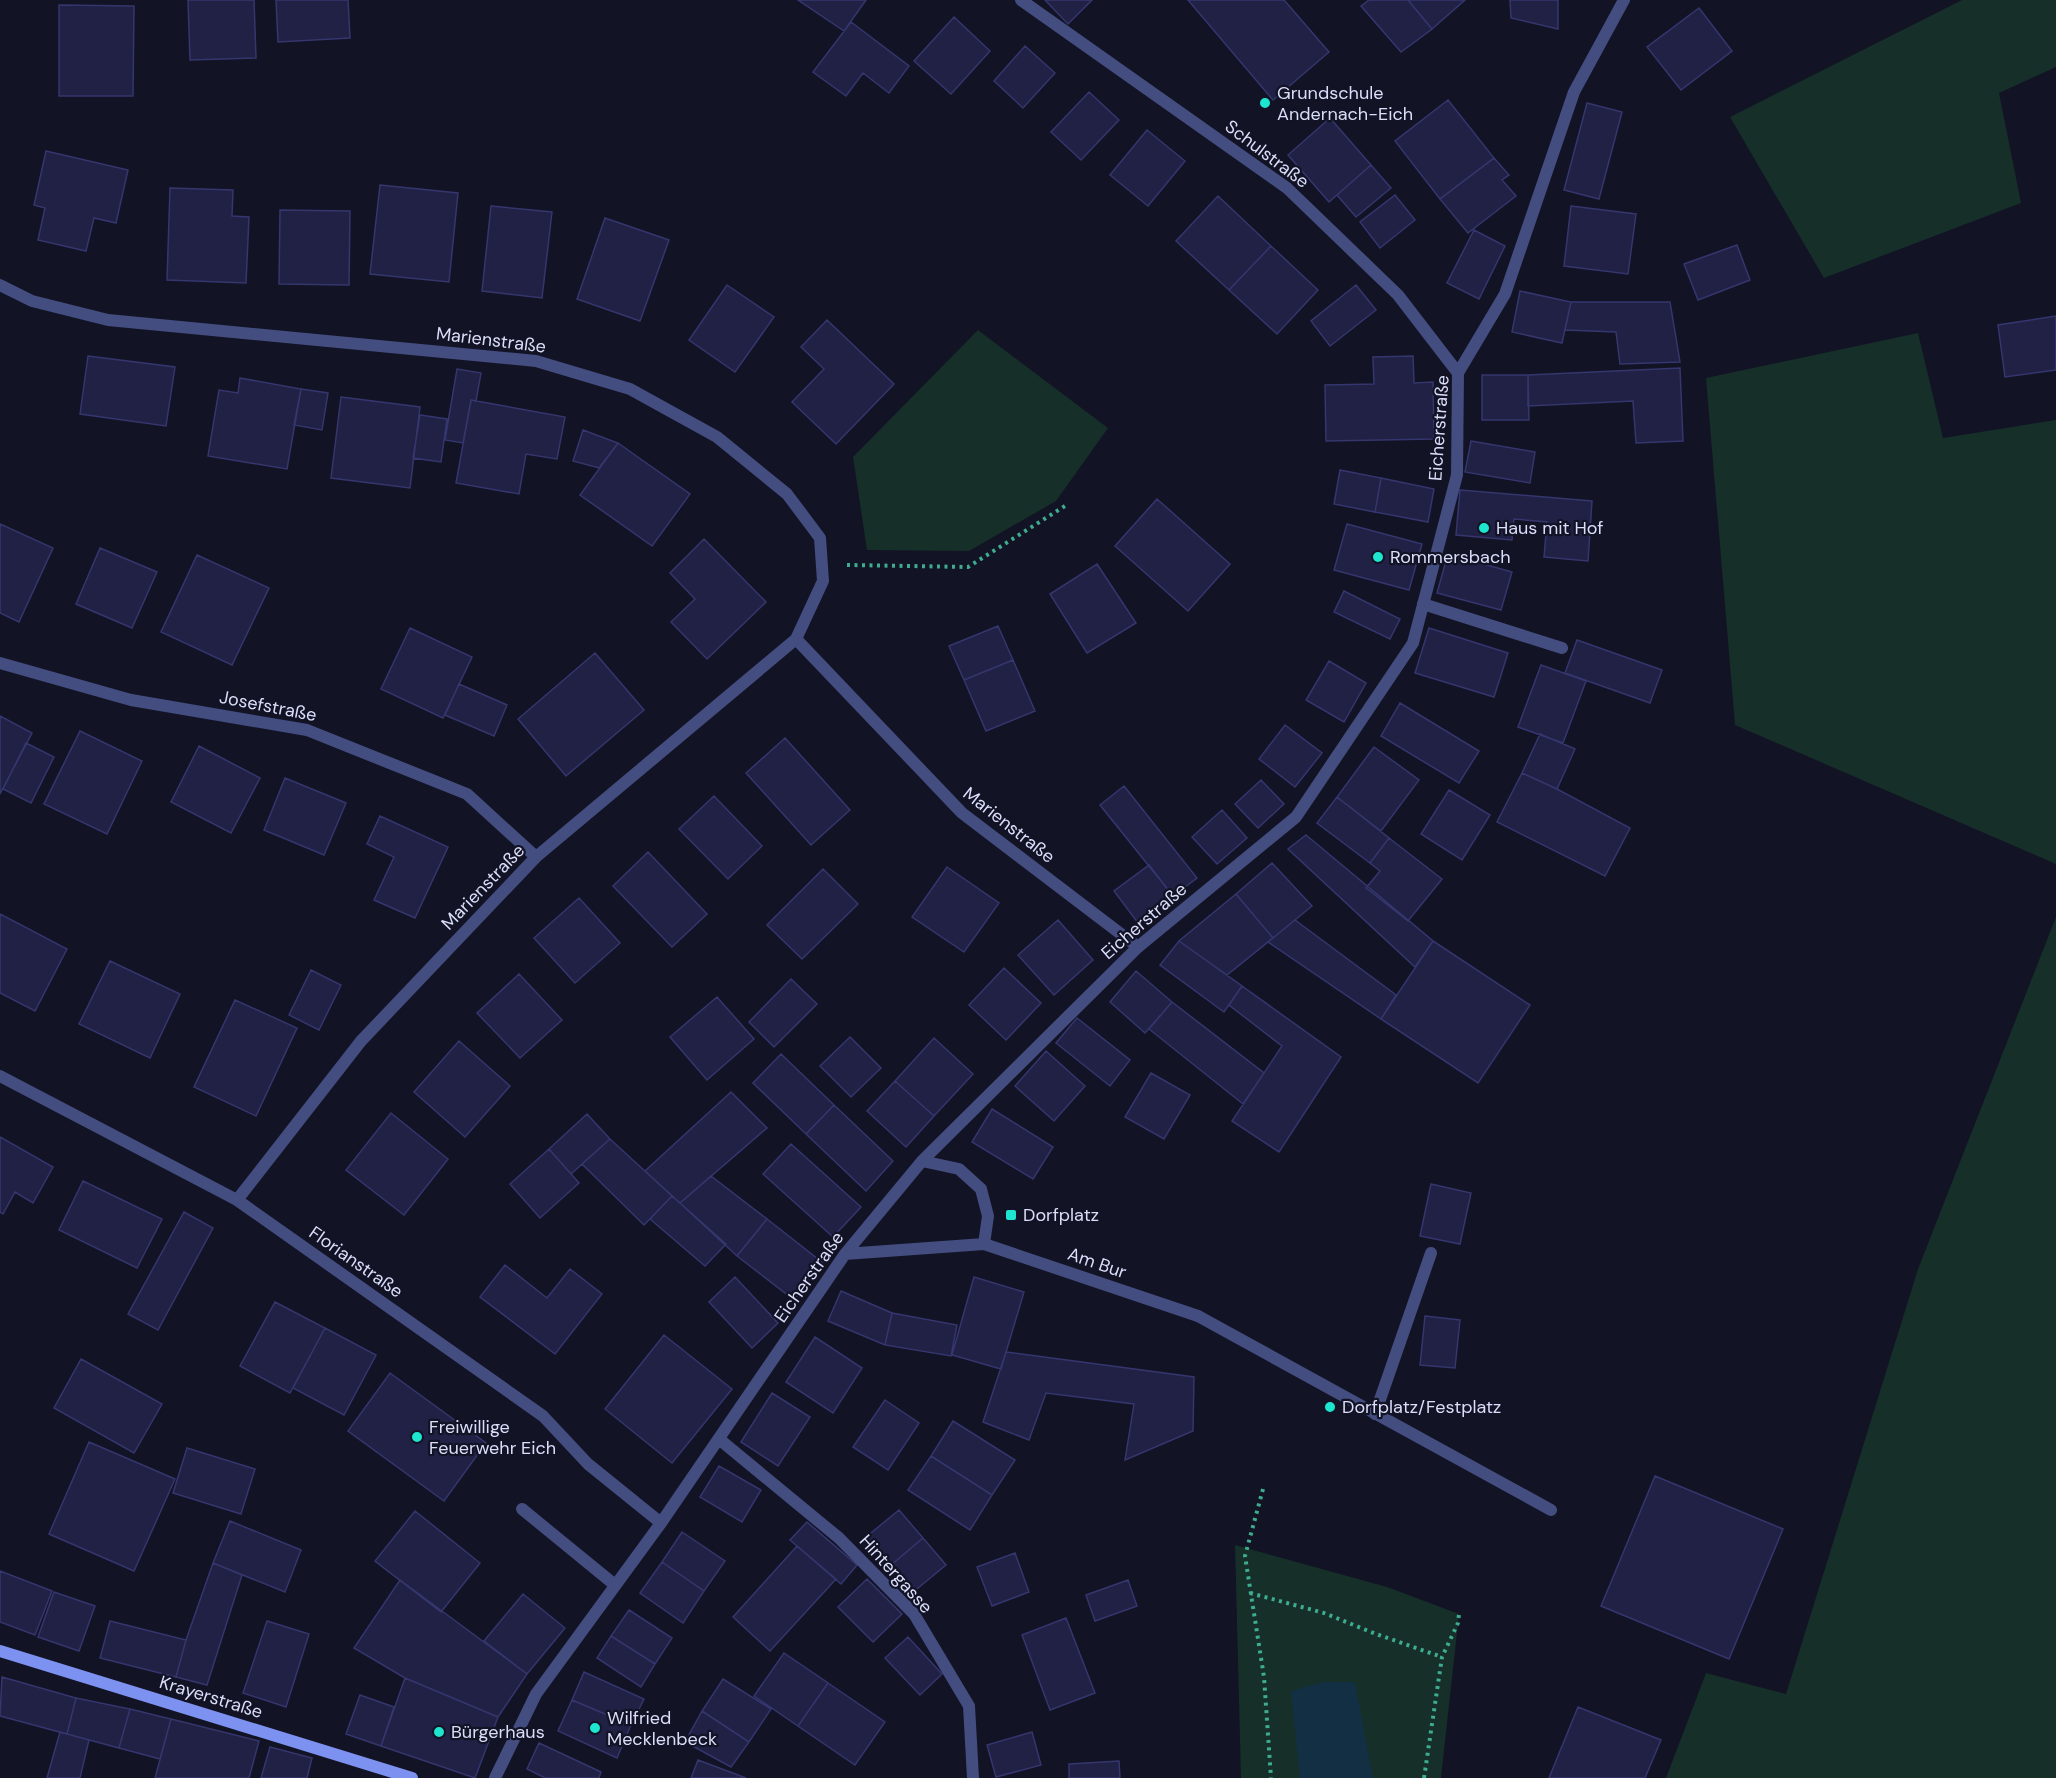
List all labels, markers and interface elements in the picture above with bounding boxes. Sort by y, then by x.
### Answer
place label: Grundschule Andernach-Eich [1277,81,1413,126]
marker: Grundschule Andernach-Eich [1258,96,1272,110]
street label: Schulstraße [1220,114,1314,194]
street label: Marienstraße [435,321,547,359]
street label: Eicherstraße [1423,374,1455,482]
place label: Haus mit Hof [1496,516,1603,540]
marker: Haus mit Hof [1477,521,1491,535]
place label: Rommersbach [1390,545,1511,569]
marker: Rommersbach [1371,550,1385,564]
street label: Josefstraße [217,685,319,727]
street label: Marienstraße [958,782,1060,868]
street label: Marienstraße [436,839,530,935]
street label: Eicherstraße [1096,877,1192,965]
place label: Dorfplatz [1023,1203,1099,1227]
marker: Dorfplatz [1004,1208,1018,1222]
street label: Florianstraße [304,1221,408,1303]
street label: Eicherstraße [769,1227,849,1327]
street label: Am Bur [1064,1242,1130,1284]
place label: Dorfplatz/Festplatz [1342,1395,1501,1419]
marker: Dorfplatz/Festplatz [1323,1400,1337,1414]
place label: Freiwillige Feuerwehr Eich [429,1415,556,1460]
marker: Freiwillige Feuerwehr Eich [410,1430,424,1444]
street label: Hintergasse [854,1529,938,1619]
street label: Krayerstraße [156,1670,266,1724]
place label: Wilfried Mecklenbeck [607,1706,717,1751]
place label: Bürgerhaus [451,1720,545,1744]
marker: Wilfried Mecklenbeck [588,1721,602,1735]
marker: Bürgerhaus [432,1725,446,1739]

